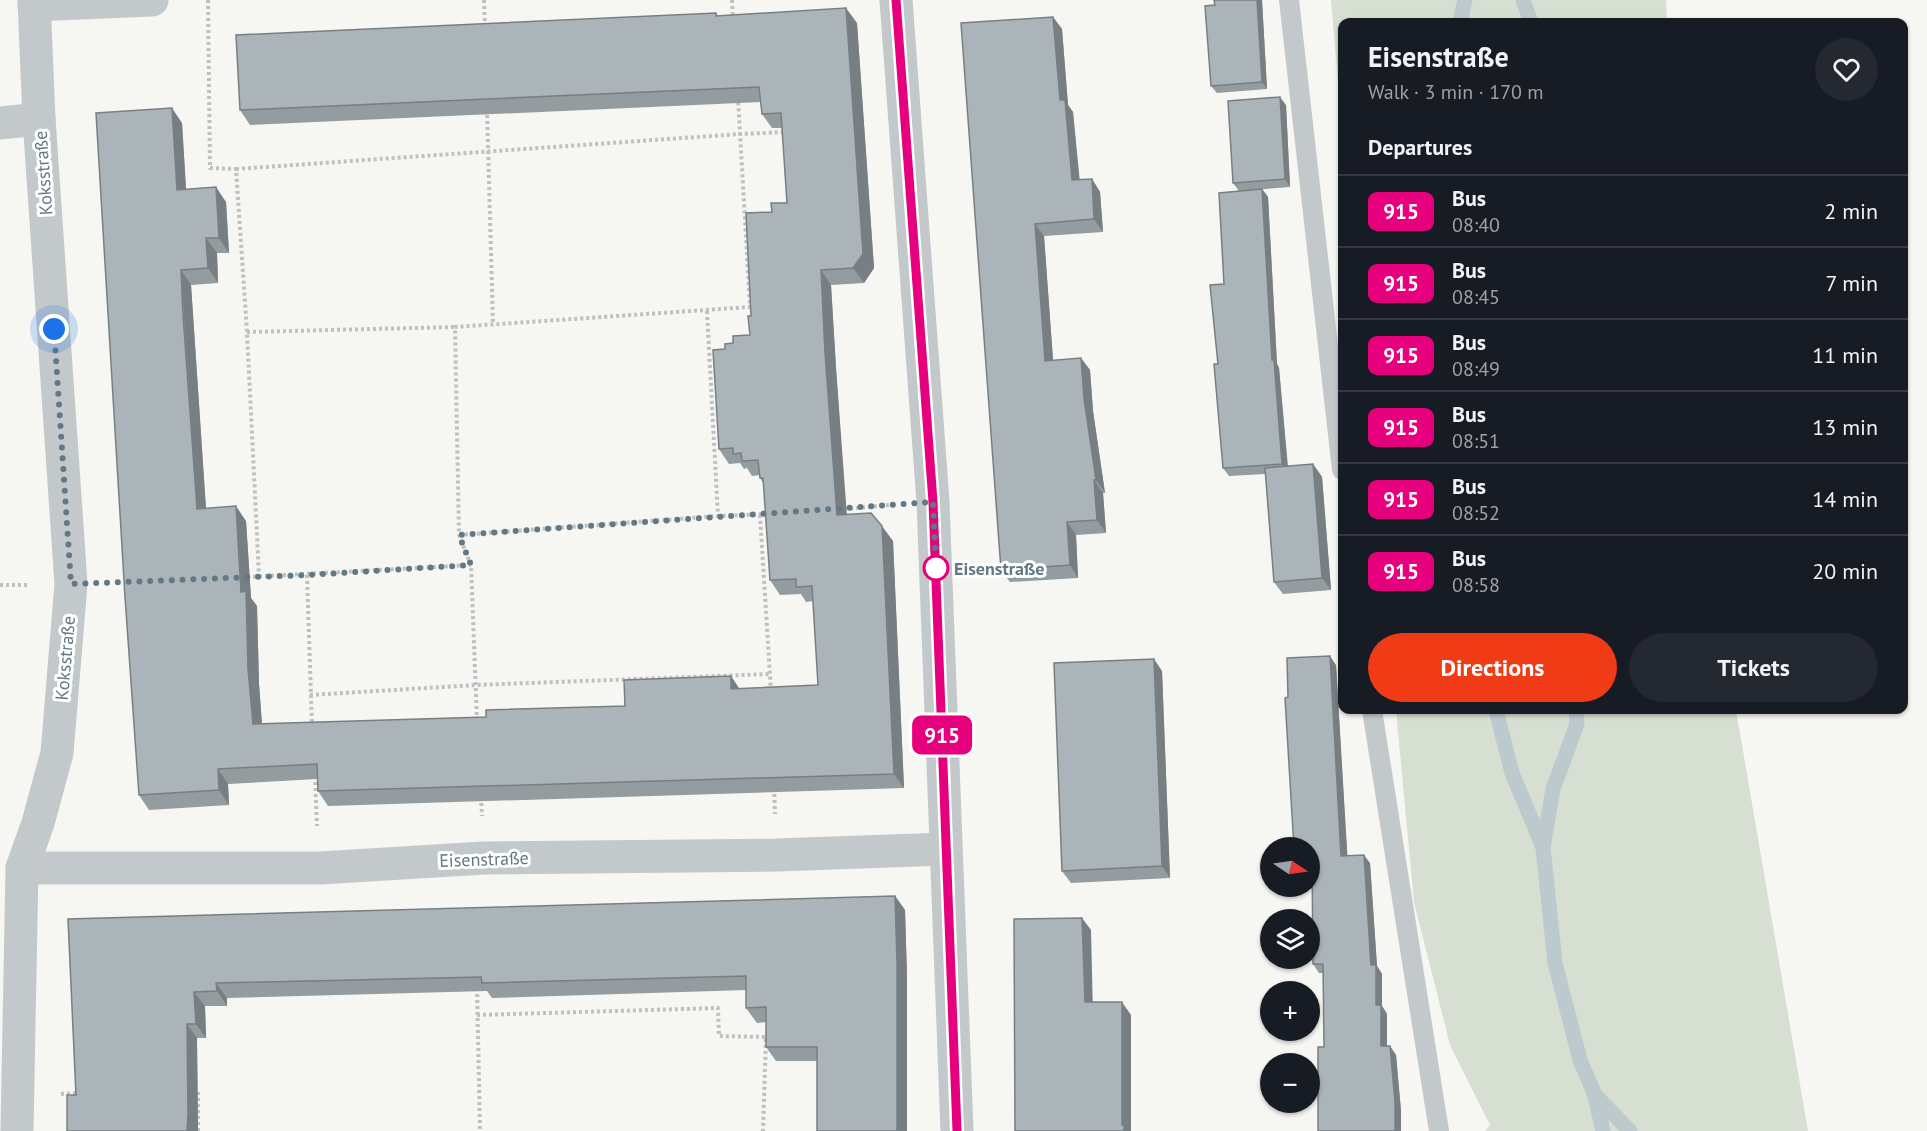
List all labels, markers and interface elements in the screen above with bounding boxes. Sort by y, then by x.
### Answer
text: Eisenstraße [1368,38,1509,75]
button: heart [1815,38,1878,101]
text: Walk · 3 min · 170 m [1368,79,1544,105]
street label: Koksstraße [29,130,57,216]
text: Departures [1368,133,1472,161]
text: Bus [1452,184,1486,212]
text: 2 min [1824,197,1878,225]
text: 915 [1383,198,1419,225]
text: 08:40 [1452,212,1500,238]
text: Bus [1452,256,1486,284]
text: 7 min [1826,269,1878,297]
text: 915 [1383,270,1419,297]
text: 08:45 [1452,284,1500,310]
your location [39,314,69,344]
text: Bus [1452,328,1486,356]
text: 11 min [1812,341,1878,369]
text: 915 [1383,342,1419,369]
text: 08:49 [1452,356,1500,382]
text: Bus [1452,400,1486,428]
text: 13 min [1812,413,1878,441]
text: 915 [1383,414,1419,441]
text: 08:51 [1452,428,1500,454]
text: Bus [1452,472,1486,500]
text: 14 min [1812,485,1878,513]
text: 915 [1383,486,1419,513]
text: 08:52 [1452,500,1500,526]
text: Bus [1452,544,1486,572]
marker: Eisenstraße [923,555,949,581]
place label: Eisenstraße [954,557,1044,580]
text: 20 min [1812,557,1878,585]
text: 915 [1383,558,1419,585]
text: 08:58 [1452,572,1500,598]
street label: Koksstraße [50,615,80,701]
button: Directions [1368,633,1617,702]
button: Tickets [1629,633,1878,702]
line badge: 915 [908,716,976,754]
text: 915 [924,722,960,749]
north arrow [1260,837,1320,897]
map controls [1260,837,1320,1113]
street label: Eisenstraße [439,846,529,872]
button: layers [1260,909,1320,969]
button: + [1260,981,1320,1041]
button: − [1260,1053,1320,1113]

